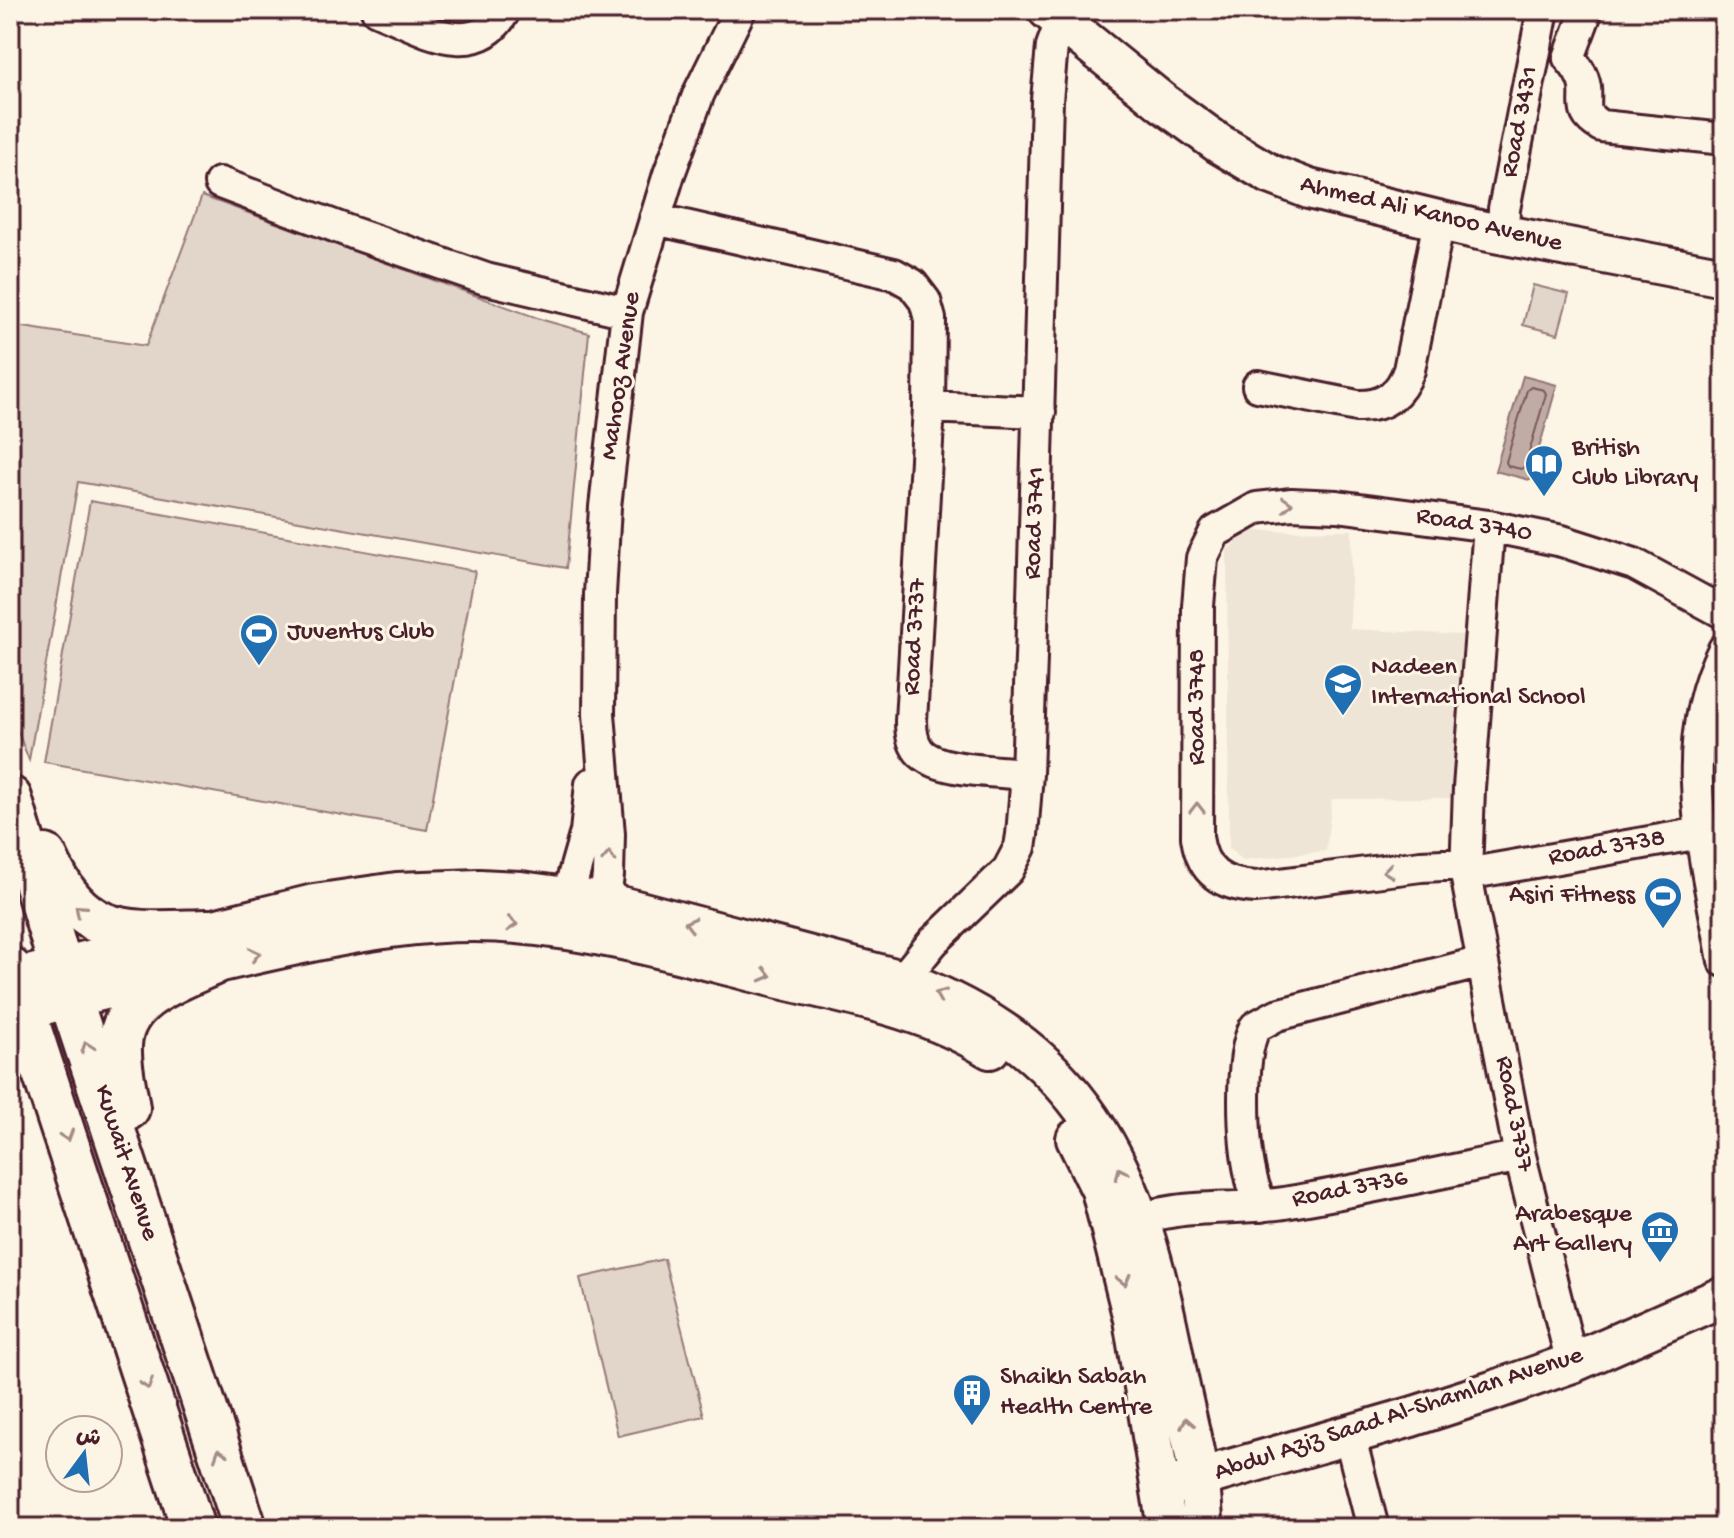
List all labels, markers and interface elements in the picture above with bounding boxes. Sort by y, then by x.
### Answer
street label: Road 3431 [1495,64,1547,180]
street label: Ahmed Ali Kanoo Avenue [1297,170,1566,260]
street label: Mahooz Avenue [595,289,649,462]
place label: British Club Library [1571,434,1699,495]
library icon: British Club Library [1523,443,1565,498]
street label: Road 3741 [1019,466,1053,580]
one-way arrow [1281,496,1294,513]
street label: Road 3740 [1414,502,1534,550]
street label: Road 3737 [897,576,935,696]
sports icon: Juventus Club [238,612,280,667]
place label: Juventus Club [287,618,435,649]
street label: Road 3748 [1183,649,1214,765]
place label: Nadeen International School [1371,653,1586,714]
school or university icon: Nadeen International School [1322,662,1364,717]
one-way arrow [1188,801,1206,814]
street label: Road 3738 [1546,824,1668,874]
one-way arrow [600,850,617,863]
one-way arrow [1381,862,1395,879]
sports icon: Asiri Fitness [1642,875,1684,930]
place label: Asiri Fitness [1509,881,1636,912]
one-way arrow [75,905,90,920]
one-way arrow [506,915,519,932]
one-way arrow [684,917,697,934]
one-way arrow [248,946,261,963]
one-way arrow [759,966,773,983]
one-way arrow [934,989,948,1005]
one-way arrow [80,1041,96,1055]
street label: Road 3737 [1487,1054,1540,1176]
street label: Kuwait Avenue [85,1081,165,1245]
one-way arrow [57,1129,73,1143]
street label: Road 3736 [1290,1164,1411,1216]
one-way arrow [1115,1166,1131,1181]
place label: Arabesque Art Gallery [1513,1200,1633,1261]
museum icon: Arabesque Art Gallery [1639,1209,1681,1264]
one-way arrow [1114,1273,1131,1287]
street label: Abdul Aziz Saad Al-Shamlan Avenue [1211,1340,1588,1489]
place label: Shaikh Sabah Health Centre [1000,1363,1153,1424]
building icon: Shaikh Sabah Health Centre [951,1372,993,1427]
one-way arrow [137,1376,153,1390]
north arrow [44,1414,124,1494]
one-way arrow [1180,1417,1197,1430]
text: ش [73,1423,103,1454]
one-way arrow [214,1448,230,1462]

